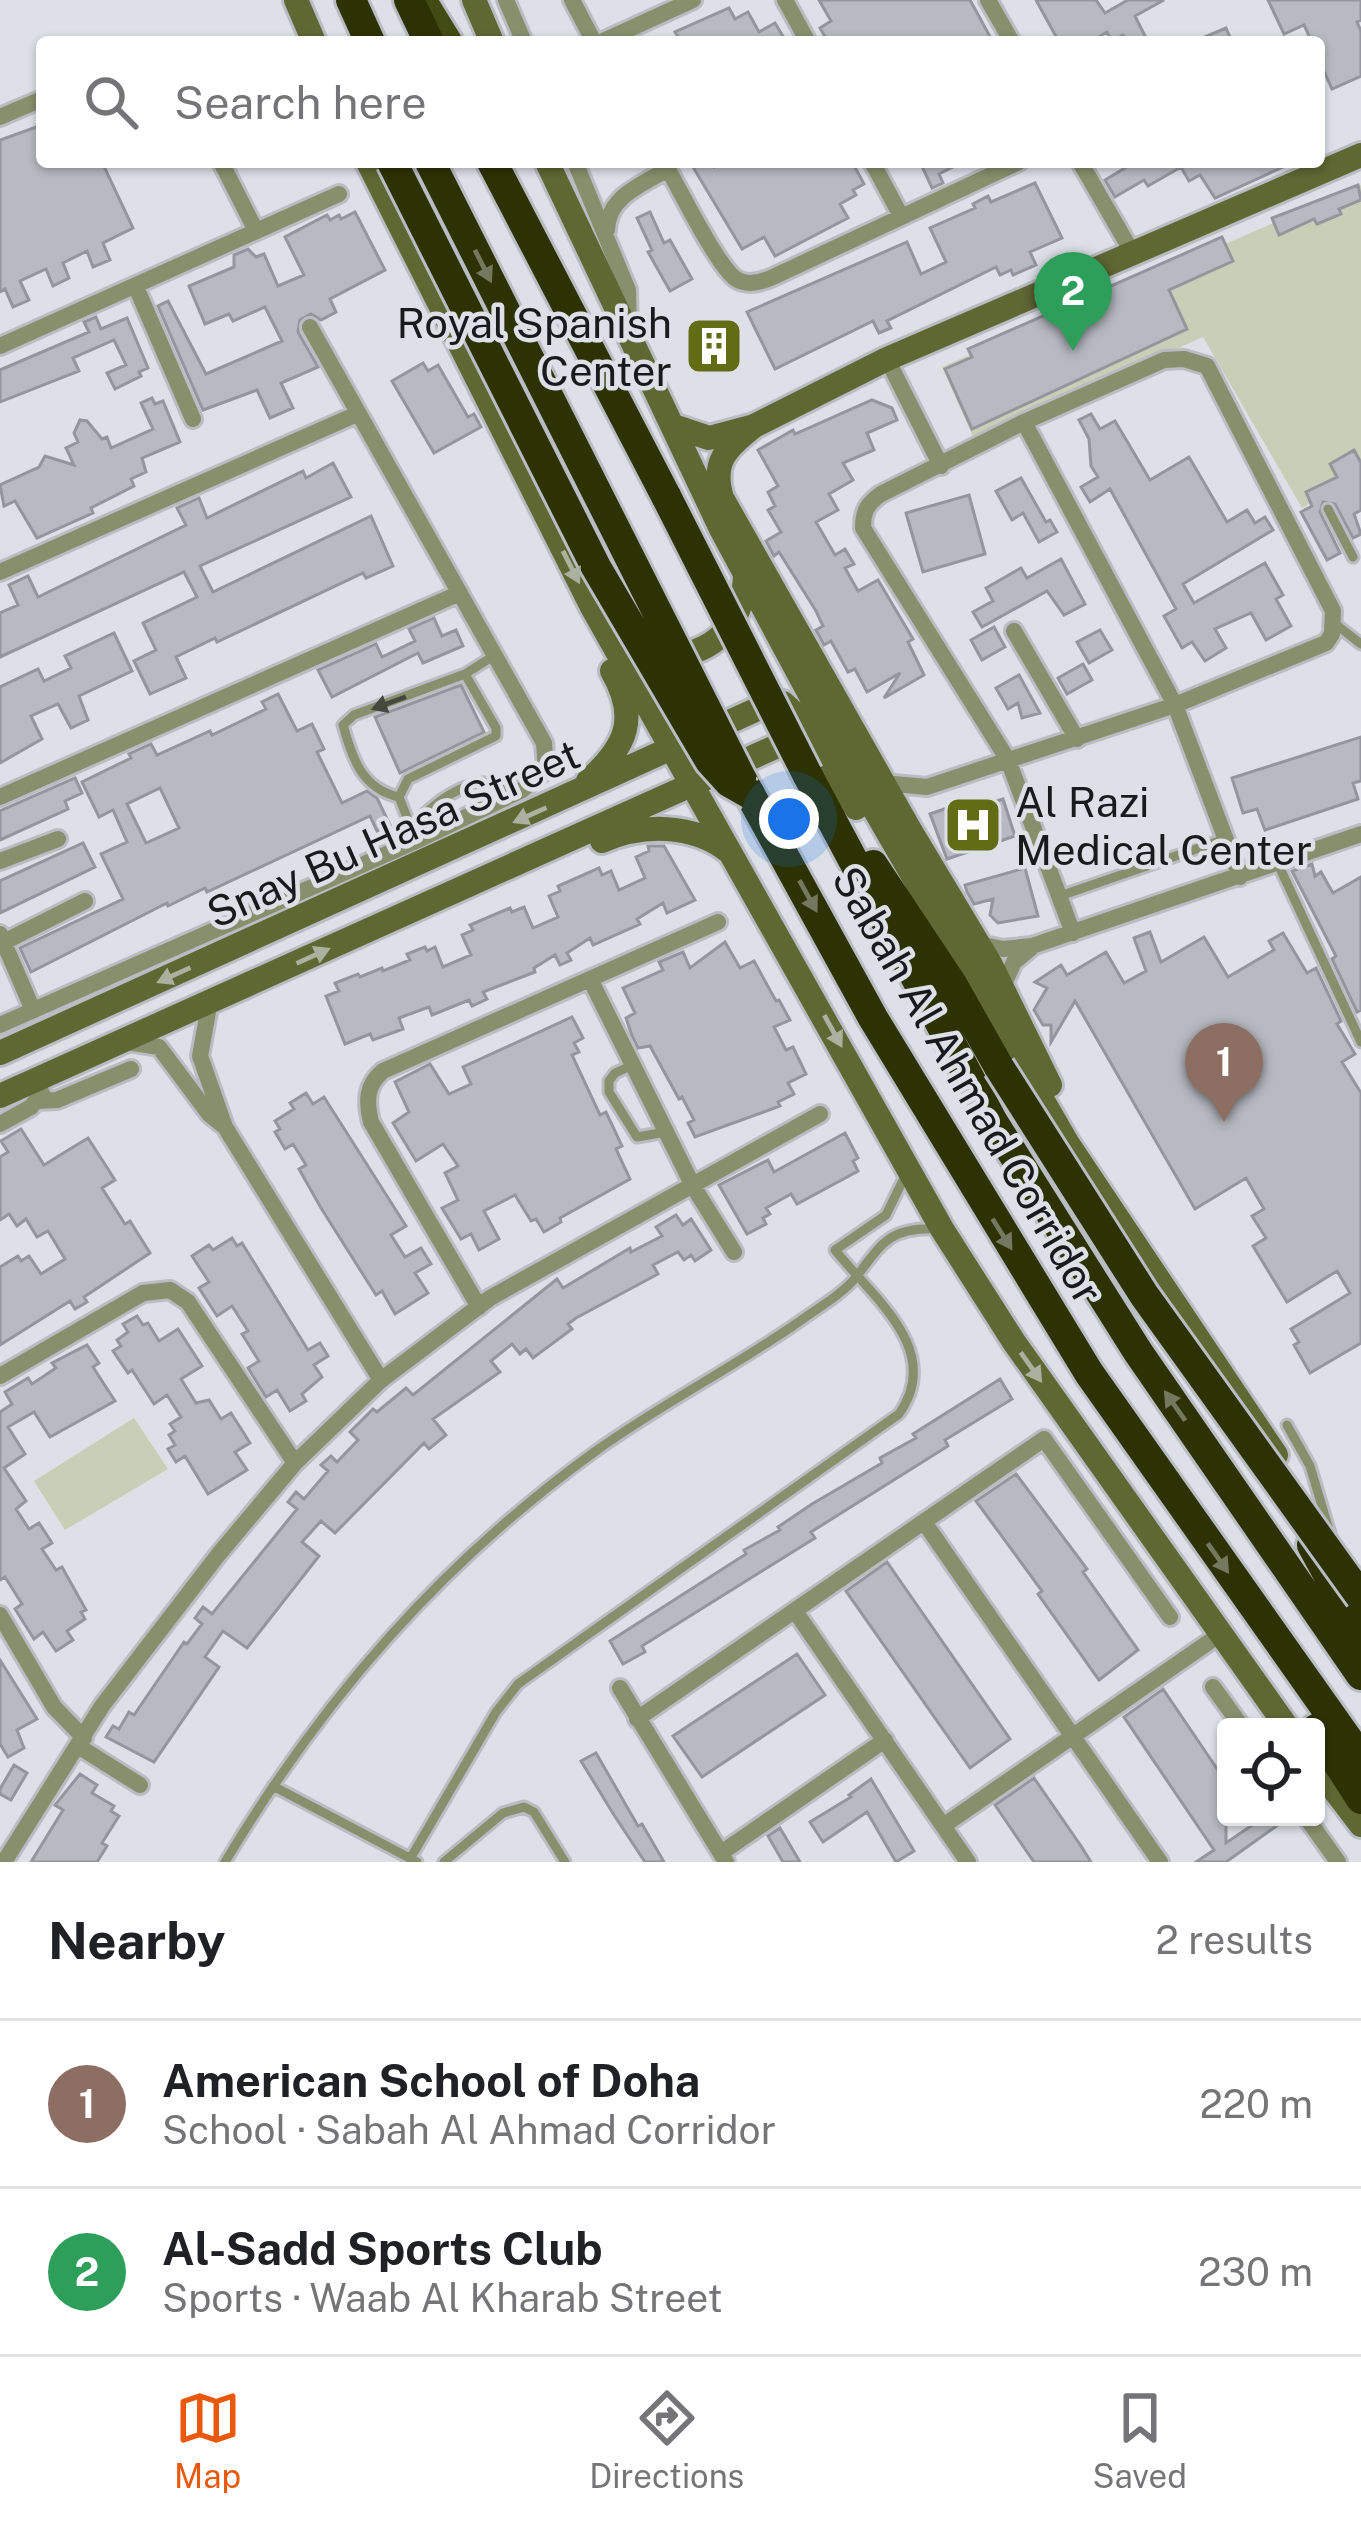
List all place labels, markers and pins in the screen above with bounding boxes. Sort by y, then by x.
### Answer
pin: 2 [1034,252,1112,351]
place label: Royal Spanish Center [397,298,672,395]
building icon: Royal Spanish Center [683,315,745,377]
place label: Al Razi Medical Center [1015,777,1312,874]
hospital icon: Al Razi Medical Center [942,794,1004,856]
pin: 1 [1185,1023,1263,1122]

